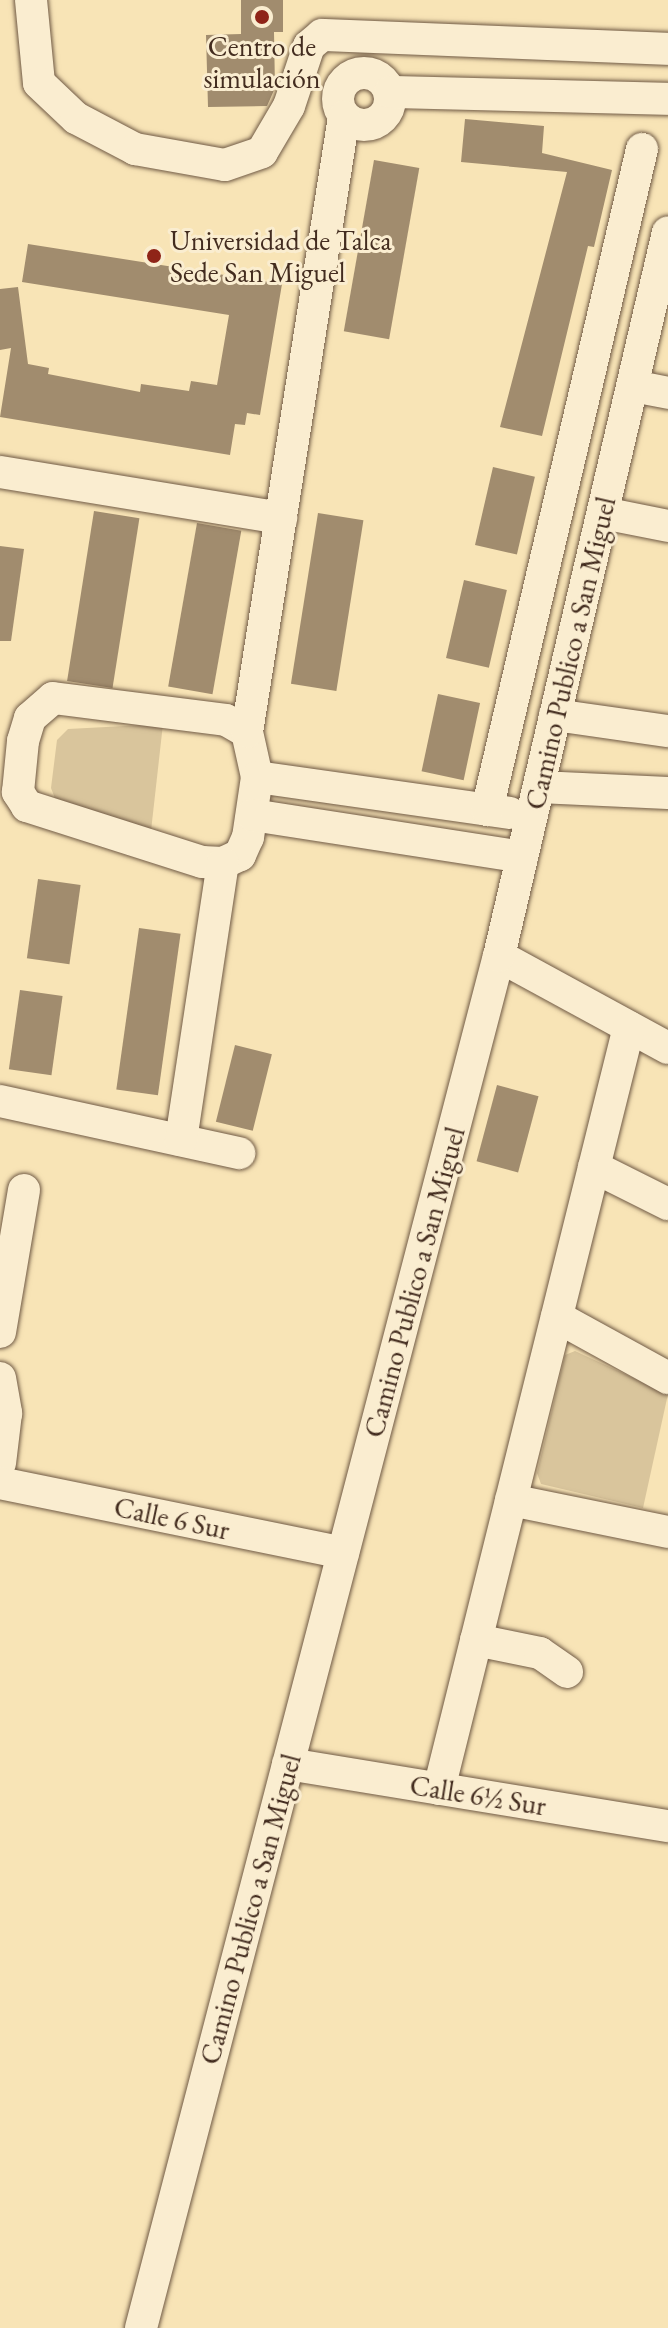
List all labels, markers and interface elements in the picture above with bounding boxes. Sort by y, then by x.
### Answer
marker: Centro de simulación [253,8,271,26]
place label: Centro de simulación [203,29,321,95]
place label: Universidad de Talca Sede San Miguel [170,223,392,289]
marker: Universidad de Talca Sede San Miguel [145,247,163,265]
street label: Camino Publico a San Miguel [518,493,622,813]
street label: Camino Publico a San Miguel [356,1123,472,1441]
street label: Calle 6 Sur [111,1489,233,1547]
street label: Camino Publico a San Miguel [192,1750,308,2068]
street label: Calle 6½ Sur [408,1768,548,1822]

